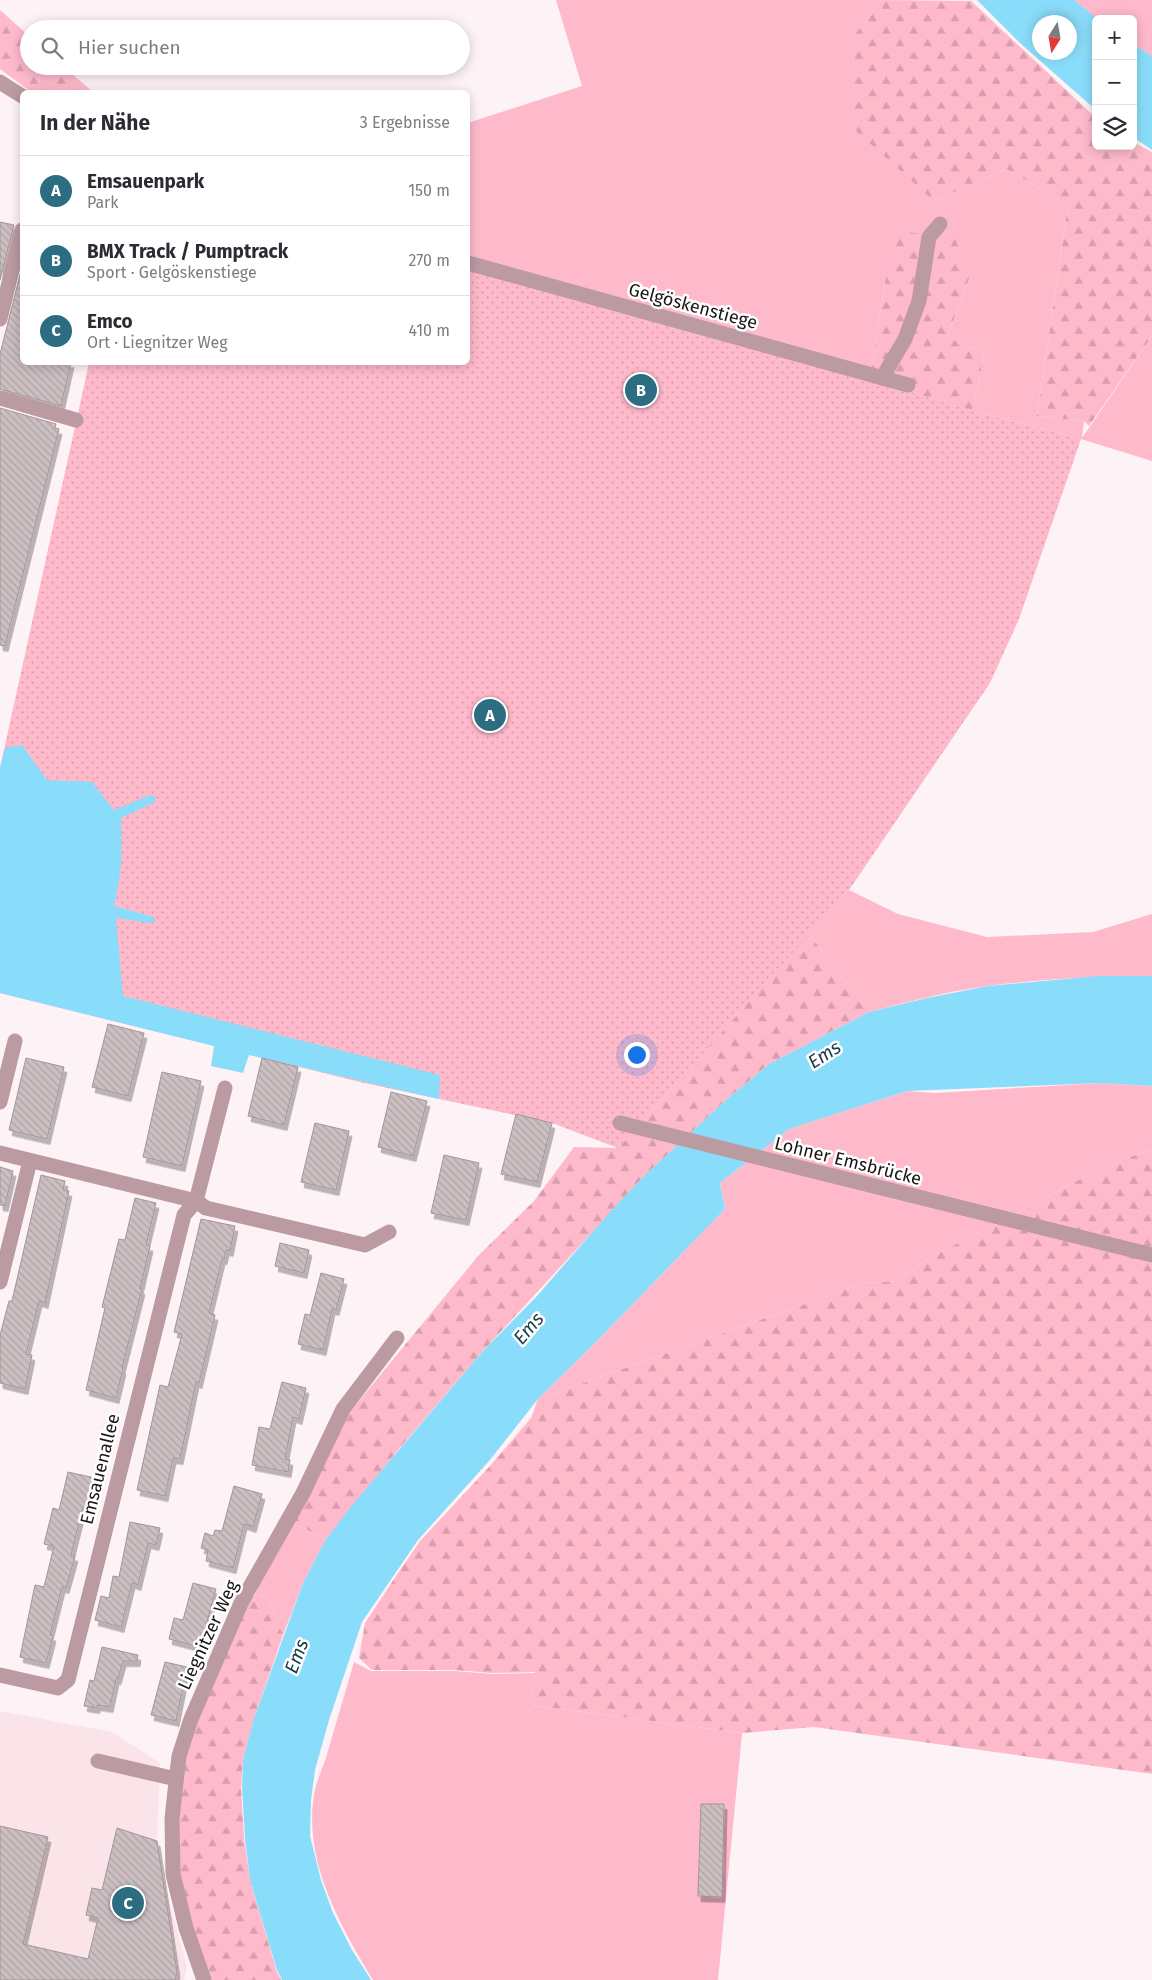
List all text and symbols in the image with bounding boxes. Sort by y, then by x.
north arrow [1032,15,1077,60]
map controls [1092,15,1137,150]
button: + [1092,15,1137,60]
search box [20,20,470,75]
icon: search [38,34,66,62]
text: Hier suchen [78,36,181,59]
button: − [1092,60,1137,105]
button: layers [1092,105,1137,150]
text: In der Nähe [40,110,150,136]
text: 3 Ergebnisse [360,113,450,132]
text: Emsauenpark [87,170,204,193]
text: A [51,181,61,200]
text: 150 m [408,181,450,200]
text: Park [87,193,119,212]
text: BMX Track / Pumptrack [87,240,288,263]
text: B [51,251,61,270]
text: 270 m [408,251,450,270]
text: Sport · Gelgöskenstiege [87,263,257,282]
street label: Gelgöskenstiege [626,278,760,334]
text: Emco [87,310,133,333]
text: C [51,321,61,340]
text: 410 m [409,321,450,340]
text: Ort · Liegnitzer Weg [87,333,228,352]
pin: B [625,371,657,409]
pin: A [474,696,506,734]
water label: Ems [803,1035,845,1074]
your location [624,1042,650,1068]
street label: Lohner Emsbrücke [772,1132,924,1190]
water label: Ems [508,1307,549,1349]
street label: Emsauenallee [76,1411,124,1527]
street label: Liegnitzer Weg [173,1576,243,1693]
water label: Ems [280,1636,314,1677]
pin: C [112,1884,144,1922]

